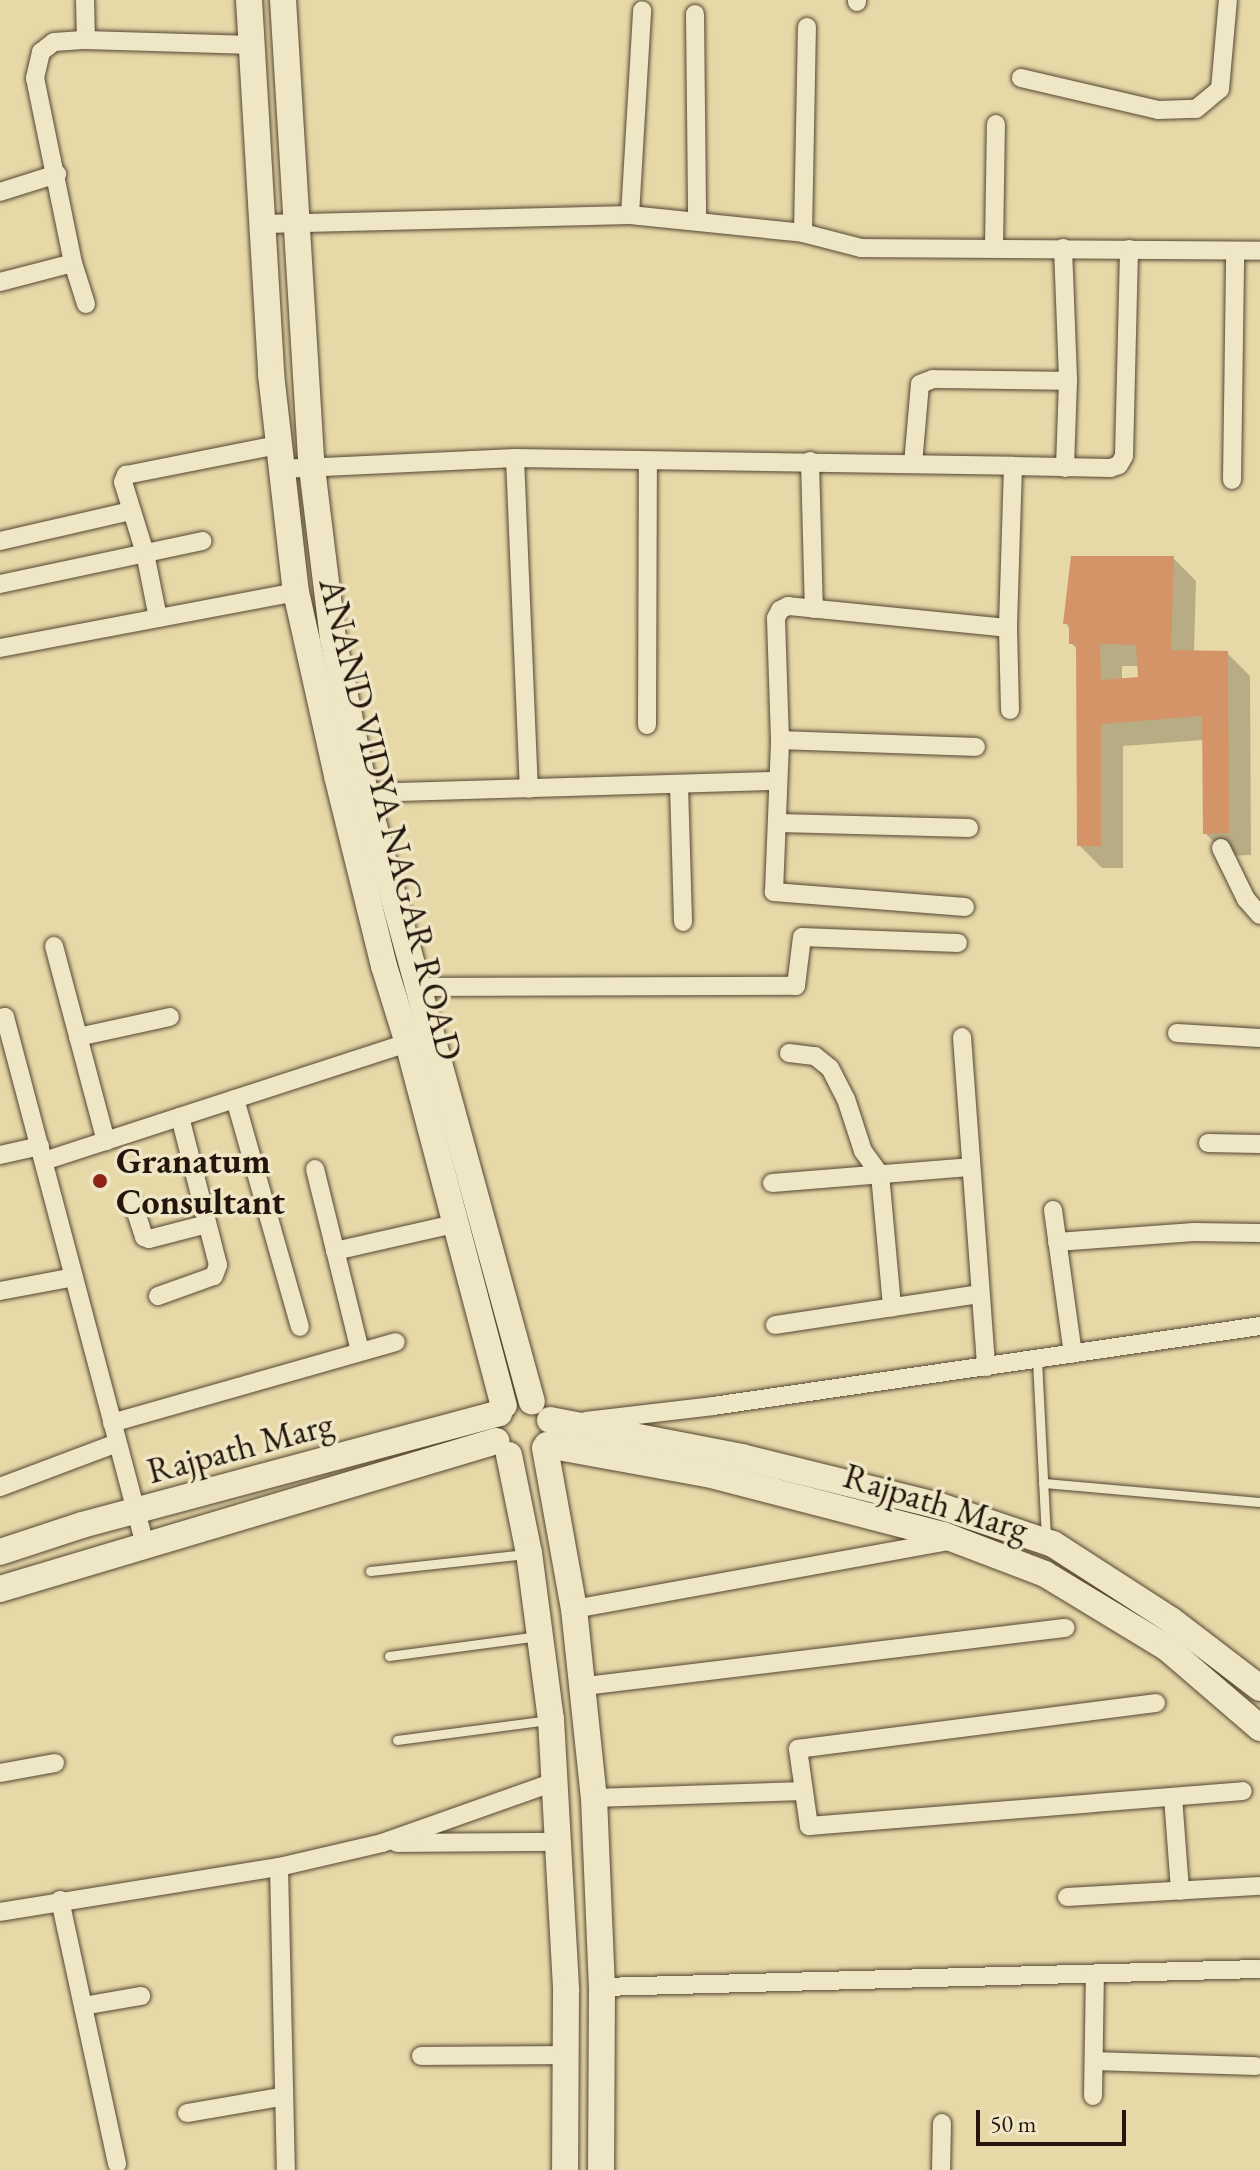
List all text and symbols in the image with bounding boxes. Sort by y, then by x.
street label: ANAND VIDYA NAGAR ROAD [310,573,472,1065]
place label: Granatum Consultant [116,1138,285,1223]
marker: Granatum Consultant [91,1172,109,1190]
street label: Rajpath Marg [142,1401,338,1493]
street label: Rajpath Marg [838,1453,1034,1551]
scale bar [980,2094,1130,2144]
text: 50 m [990,2108,1037,2139]

